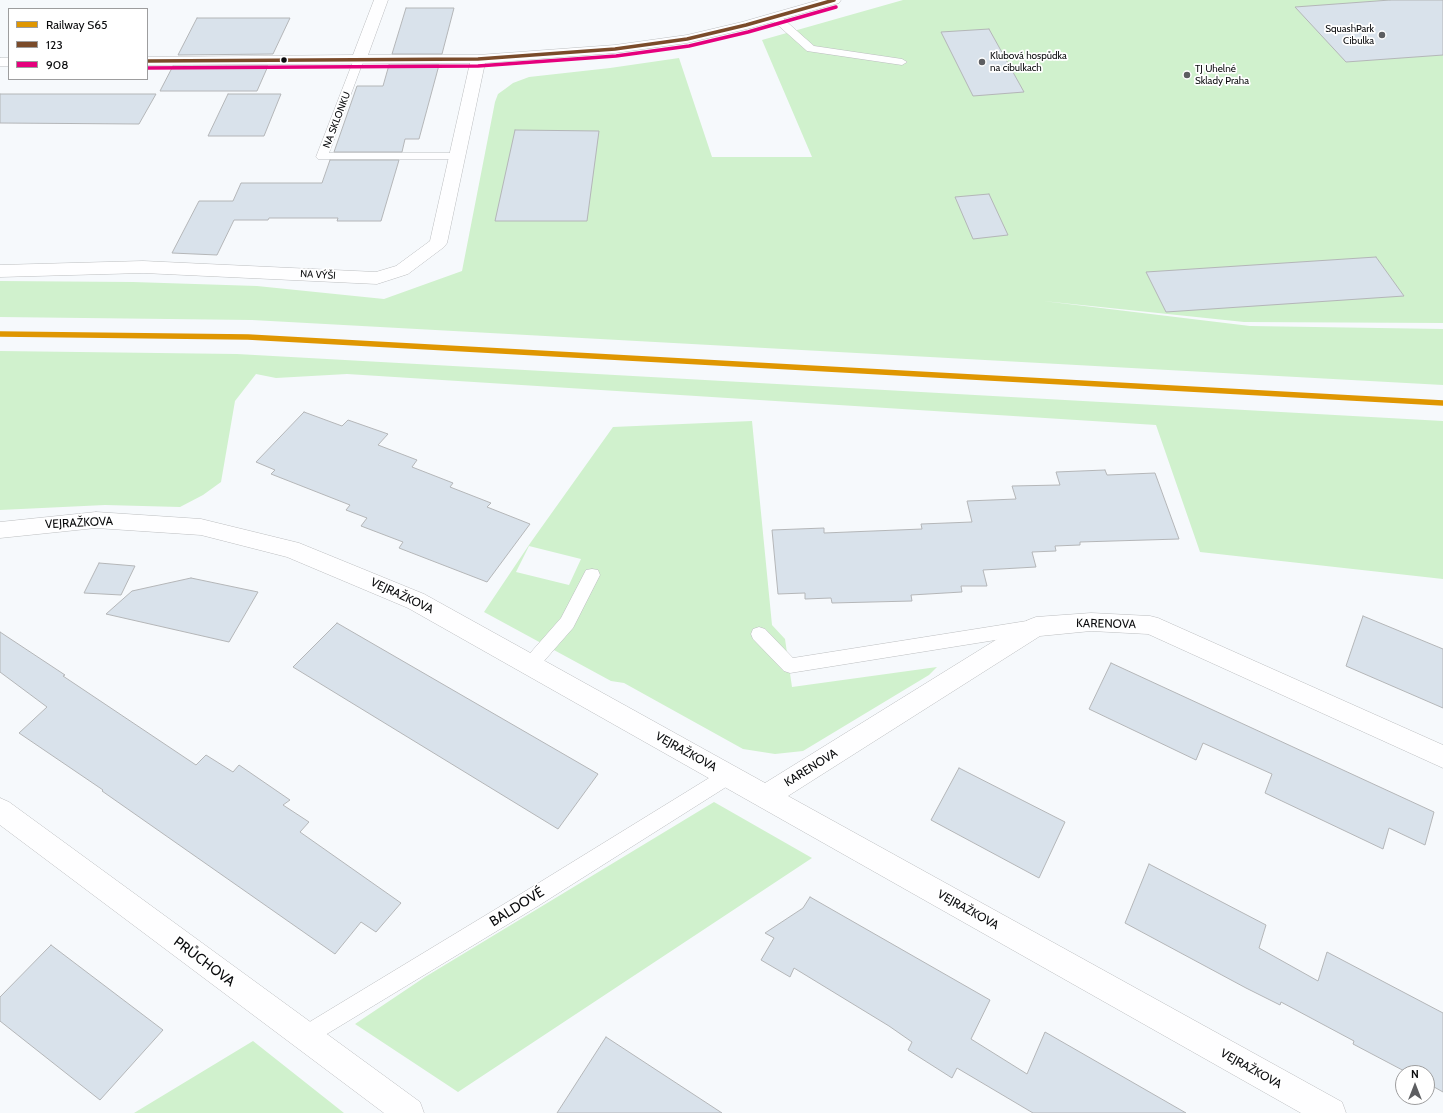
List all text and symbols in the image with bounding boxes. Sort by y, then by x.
legend [8,8,148,80]
text: Railway S65 [46,17,108,32]
place label: SquashPark Cibulka [1325,23,1374,46]
marker: SquashPark Cibulka [1377,30,1387,40]
text: 123 [46,37,63,52]
place label: Klubová hospůdka na cibulkach [990,50,1067,74]
unlabelled marker [279,55,289,65]
text: 908 [46,57,68,72]
marker: Klubová hospůdka na cibulkach [977,57,987,67]
place label: TJ Uhelné Sklady Praha [1195,63,1249,86]
marker: TJ Uhelné Sklady Praha [1182,70,1192,80]
street label: NA SKLONKU [321,90,353,150]
street label: NA VÝŠI [300,268,336,282]
street label: VEJRAŽKOVA [45,514,113,532]
street label: VEJRAŽKOVA [368,575,436,617]
street label: KARENOVA [1076,616,1136,632]
street label: VEJRAŽKOVA [653,729,719,775]
street label: KARENOVA [782,746,840,790]
street label: BALDOVÉ [487,884,547,930]
street label: VEJRAŽKOVA [935,887,1001,933]
street label: PRŮCHOVA [170,934,238,990]
street label: VEJRAŽKOVA [1218,1046,1284,1092]
north arrow [1395,1065,1435,1105]
text: N [1411,1067,1419,1081]

